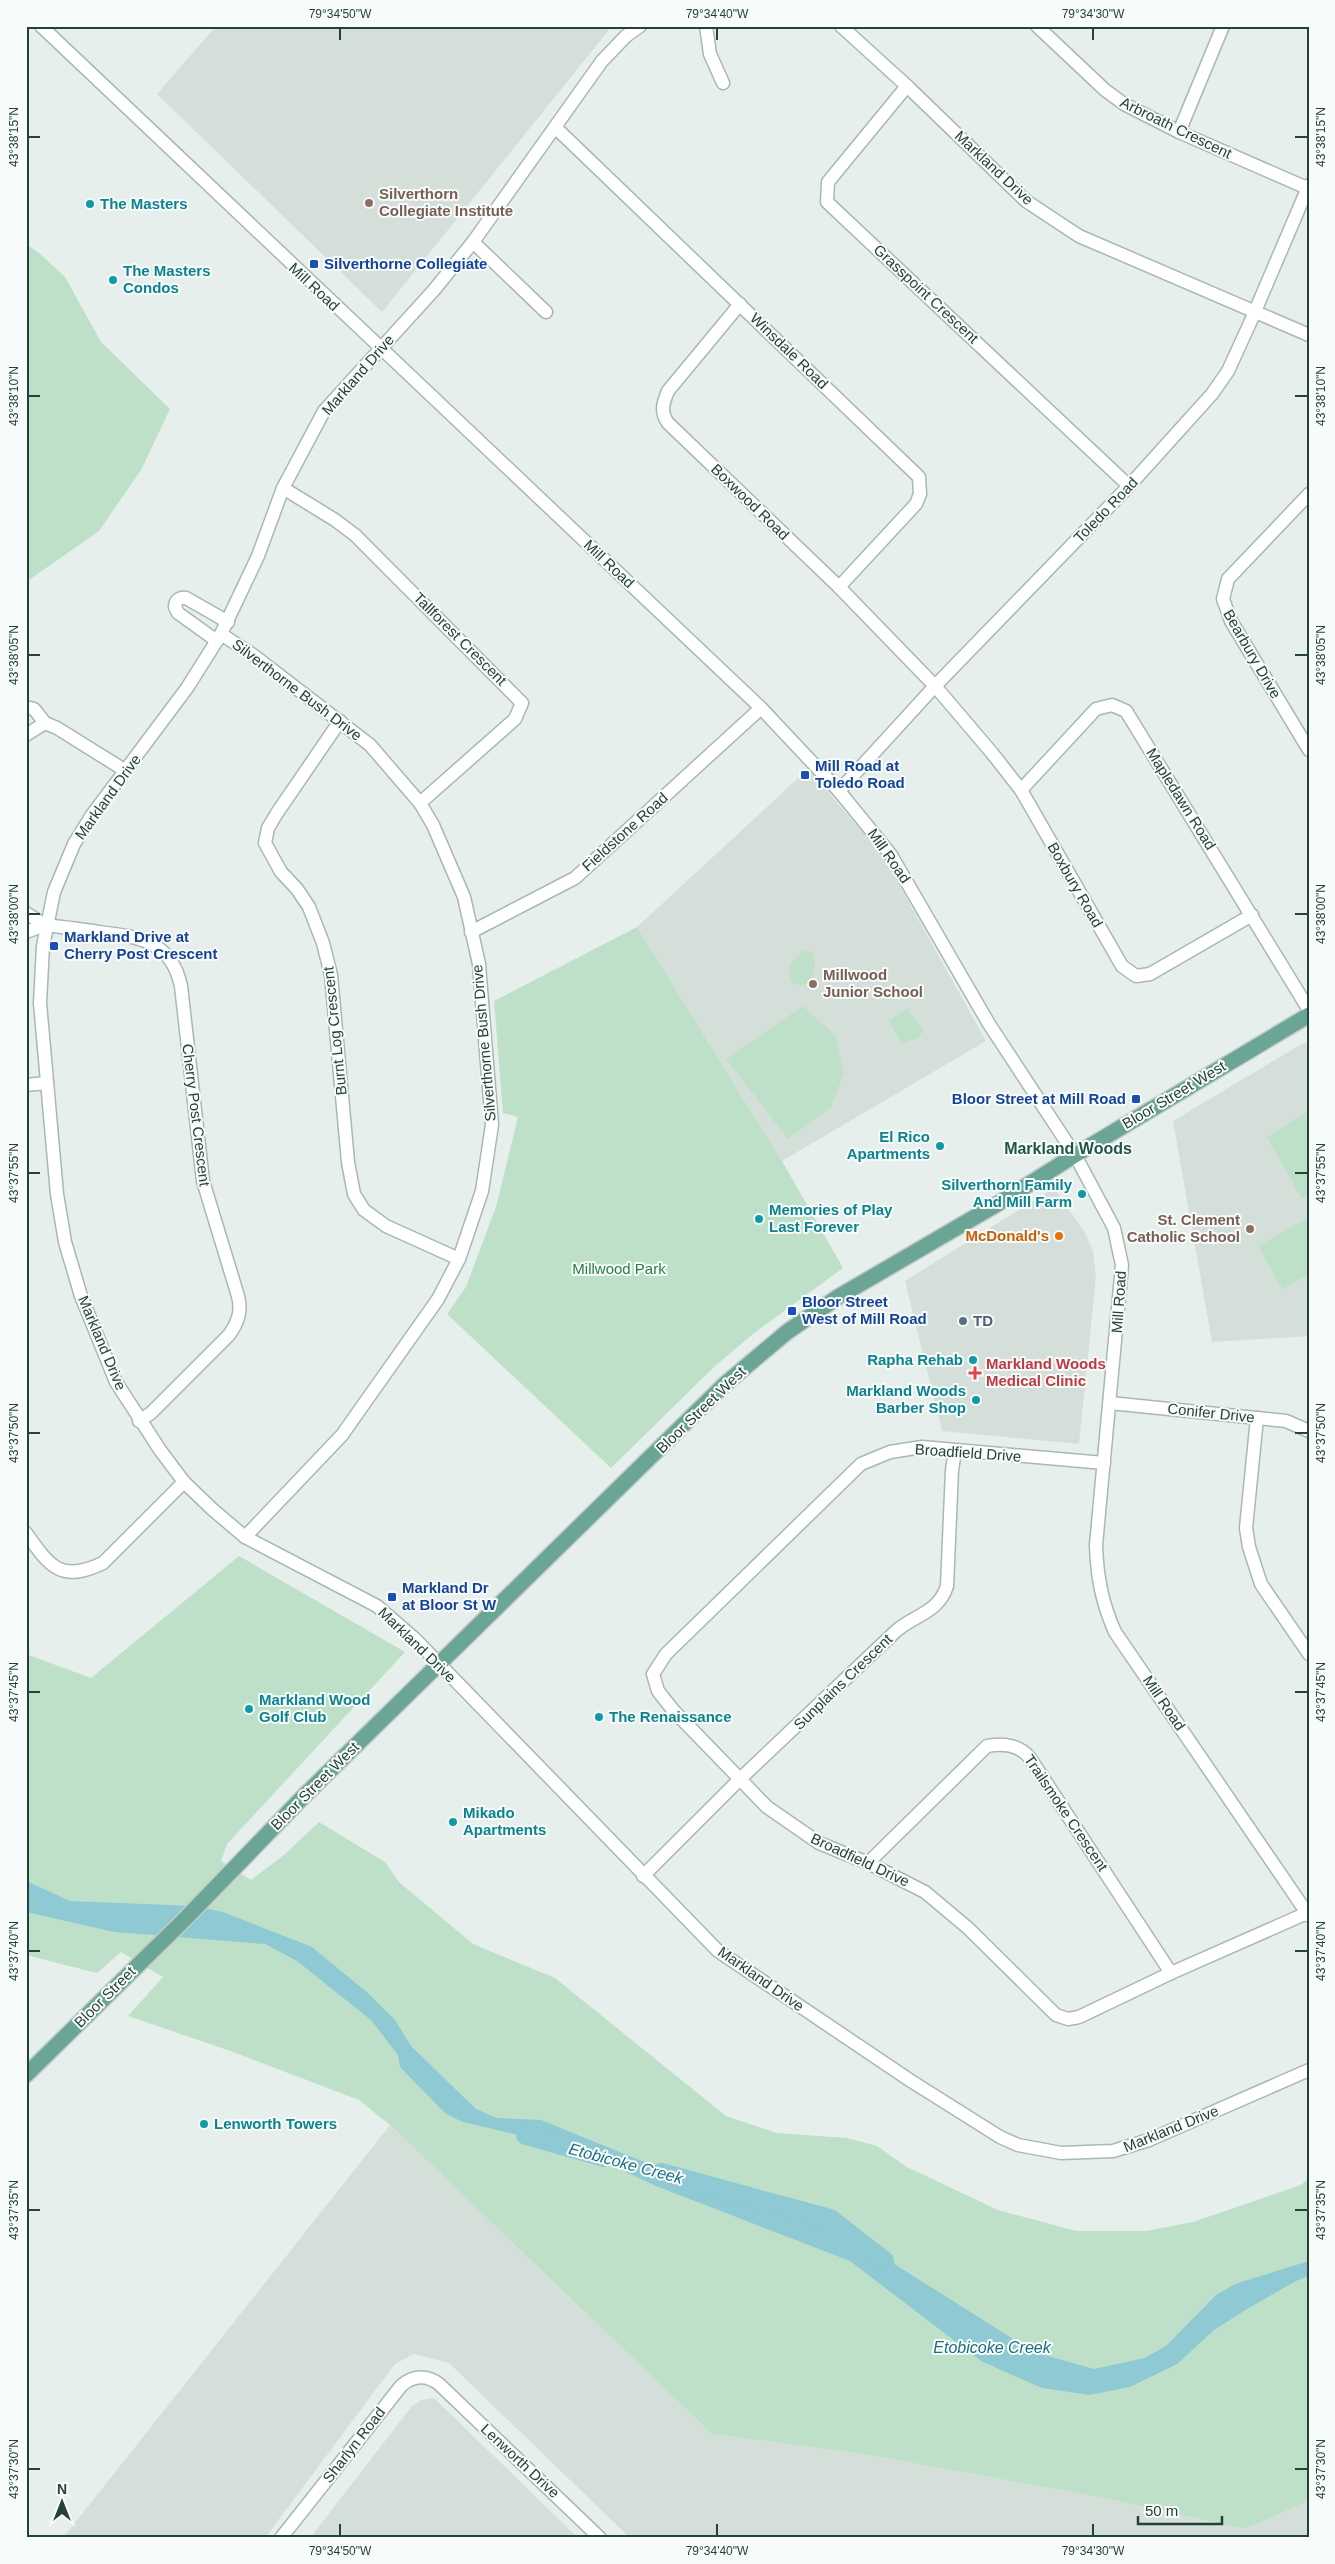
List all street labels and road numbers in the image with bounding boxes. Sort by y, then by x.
street label: Arbroath Crescent [1118,93,1235,162]
street label: Markland Drive [952,127,1037,208]
street label: Grasspoint Crescent [871,241,983,347]
street label: Mill Road [286,259,343,314]
street label: Winsdale Road [747,309,832,392]
street label: Markland Drive [318,331,397,418]
street label: Boxwood Road [708,460,793,543]
street label: Toledo Road [1070,473,1141,546]
street label: Mill Road [581,536,638,591]
street label: Tallforest Crescent [410,589,511,689]
street label: Bearbury Drive [1220,606,1285,701]
street label: Silverthorne Bush Drive [229,635,365,744]
street label: Mapledawn Road [1143,745,1220,853]
street label: Markland Drive [71,751,144,843]
street label: Fieldstone Road [578,789,671,874]
street label: Mill Road [865,825,914,886]
street label: Boxbury Road [1044,839,1107,930]
street label: Silverthorne Bush Drive [468,964,499,1122]
street label: Burnt Log Crescent [319,965,350,1096]
street label: Cherry Post Crescent [179,1043,214,1188]
street label: Bloor Street West [1119,1057,1229,1132]
street label: Mill Road [1108,1270,1129,1334]
street label: Markland Drive [75,1293,130,1393]
street label: Bloor Street West [653,1362,749,1456]
street label: Conifer Drive [1167,1399,1255,1426]
street label: Broadfield Drive [914,1440,1022,1465]
street label: Markland Drive [375,1603,460,1686]
street label: Sunplains Crescent [790,1630,896,1733]
street label: Mill Road [1140,1672,1189,1733]
street label: Bloor Street West [267,1738,363,1833]
street label: Trailsmoke Crescent [1021,1751,1112,1875]
street label: Broadfield Drive [808,1829,912,1890]
street label: Markland Drive [715,1943,807,2014]
street label: Bloor Street [71,1962,139,2031]
street label: Markland Drive [1121,2102,1221,2155]
street label: Sharlyn Road [319,2404,388,2486]
street label: Lenworth Drive [478,2420,563,2501]

